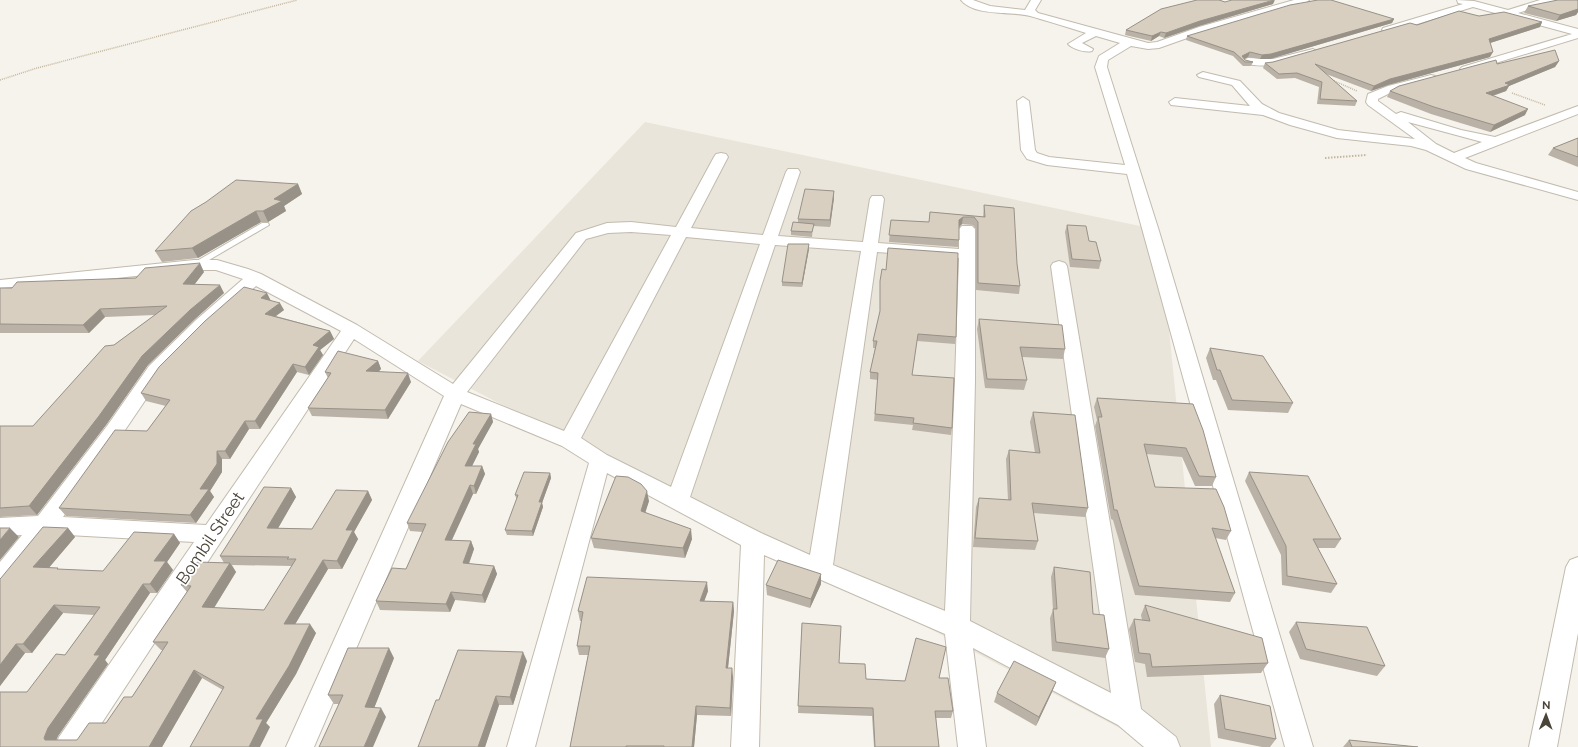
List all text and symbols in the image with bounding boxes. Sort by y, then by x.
street label: Bombil Street [172,488,248,588]
north arrow [1526,695,1566,735]
text: N [1542,699,1550,712]

